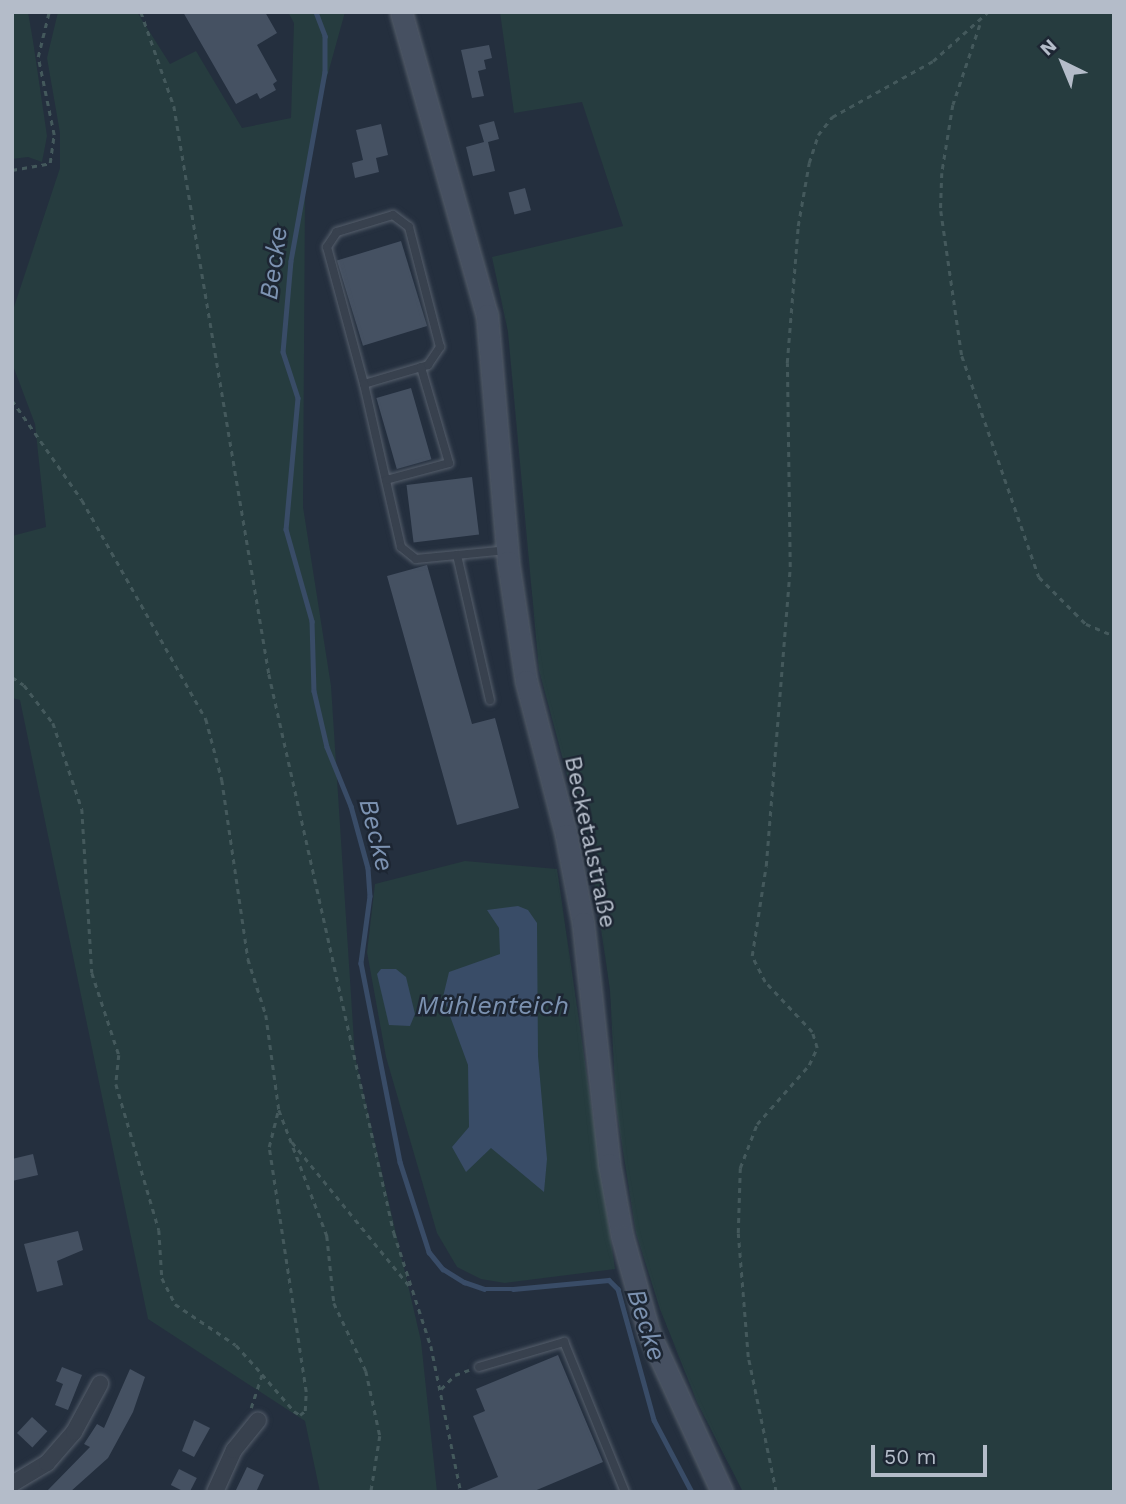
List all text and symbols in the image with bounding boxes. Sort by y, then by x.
north arrow [1028,28,1098,98]
text: N [1035,34,1061,60]
water label: Becke [253,224,295,302]
street label: Becketalstraße [558,753,622,931]
water label: Becke [352,795,400,875]
water label: Mühlenteich [417,990,569,1022]
water label: Becke [620,1285,672,1365]
scale bar [874,1430,990,1474]
text: 50 m [884,1444,936,1469]

